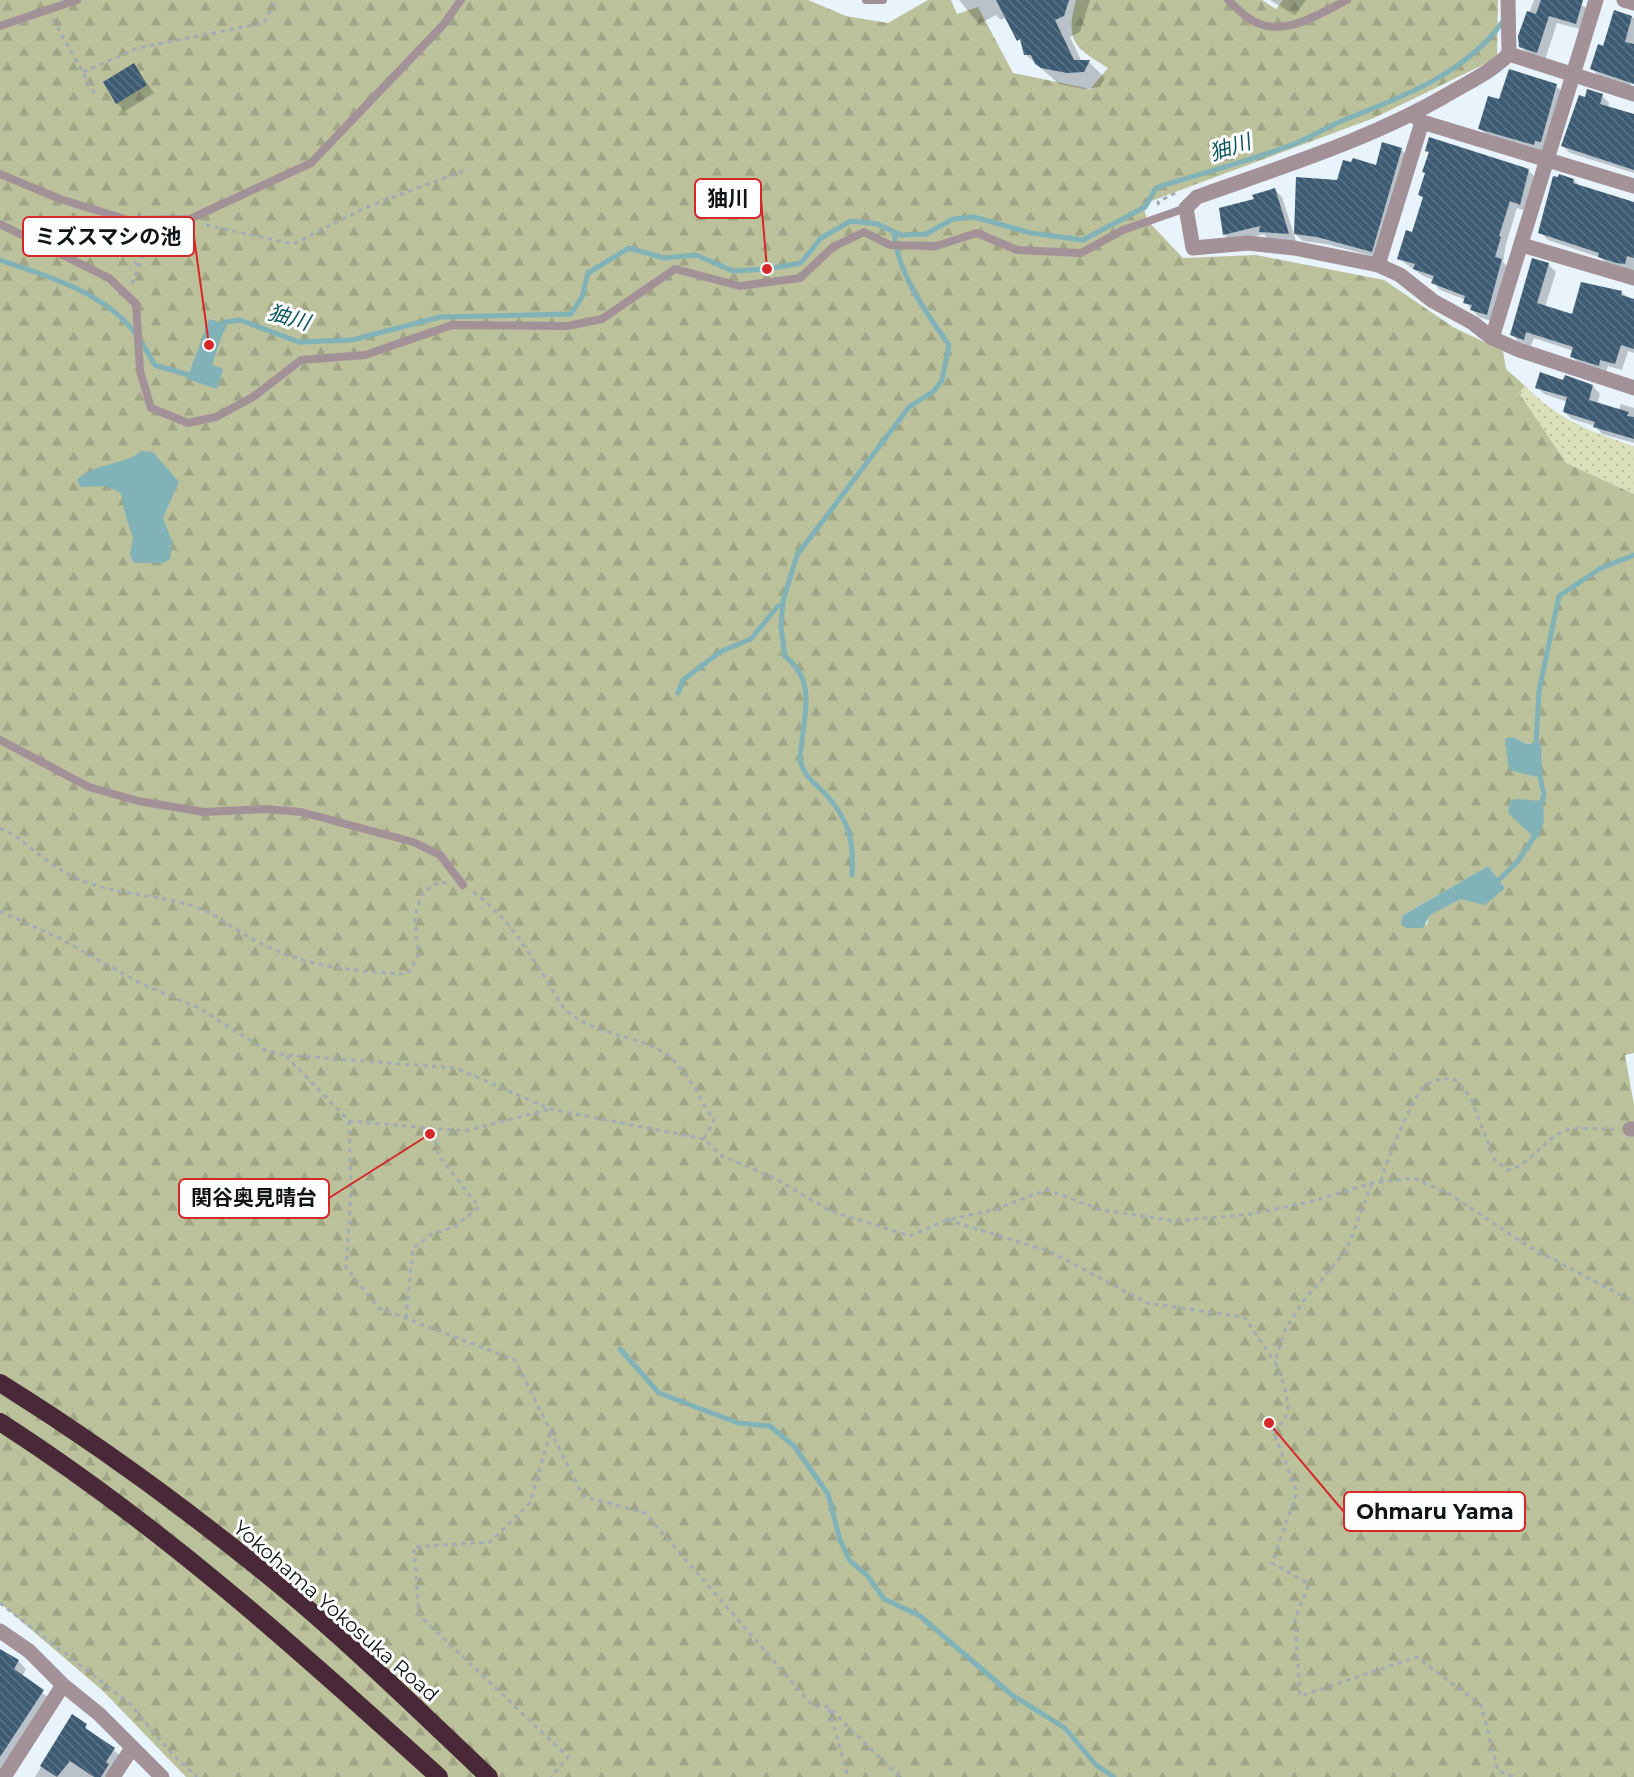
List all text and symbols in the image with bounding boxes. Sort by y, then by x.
water label: 㹨川 [1206,128,1256,165]
callout: 㹨川 [695,179,761,218]
text: 㹨川 [707,186,749,211]
callout: ミズスマシの池 [23,217,194,256]
text: ミズスマシの池 [35,224,181,249]
water label: 㹨川 [265,299,315,335]
callout: 関谷奥見晴台 [179,1179,329,1218]
text: 関谷奥見晴台 [191,1185,317,1210]
callout: Ohmaru Yama [1344,1492,1525,1531]
text: Ohmaru Yama [1356,1499,1514,1524]
street label: Yokohama Yokosuka Road [228,1515,444,1707]

